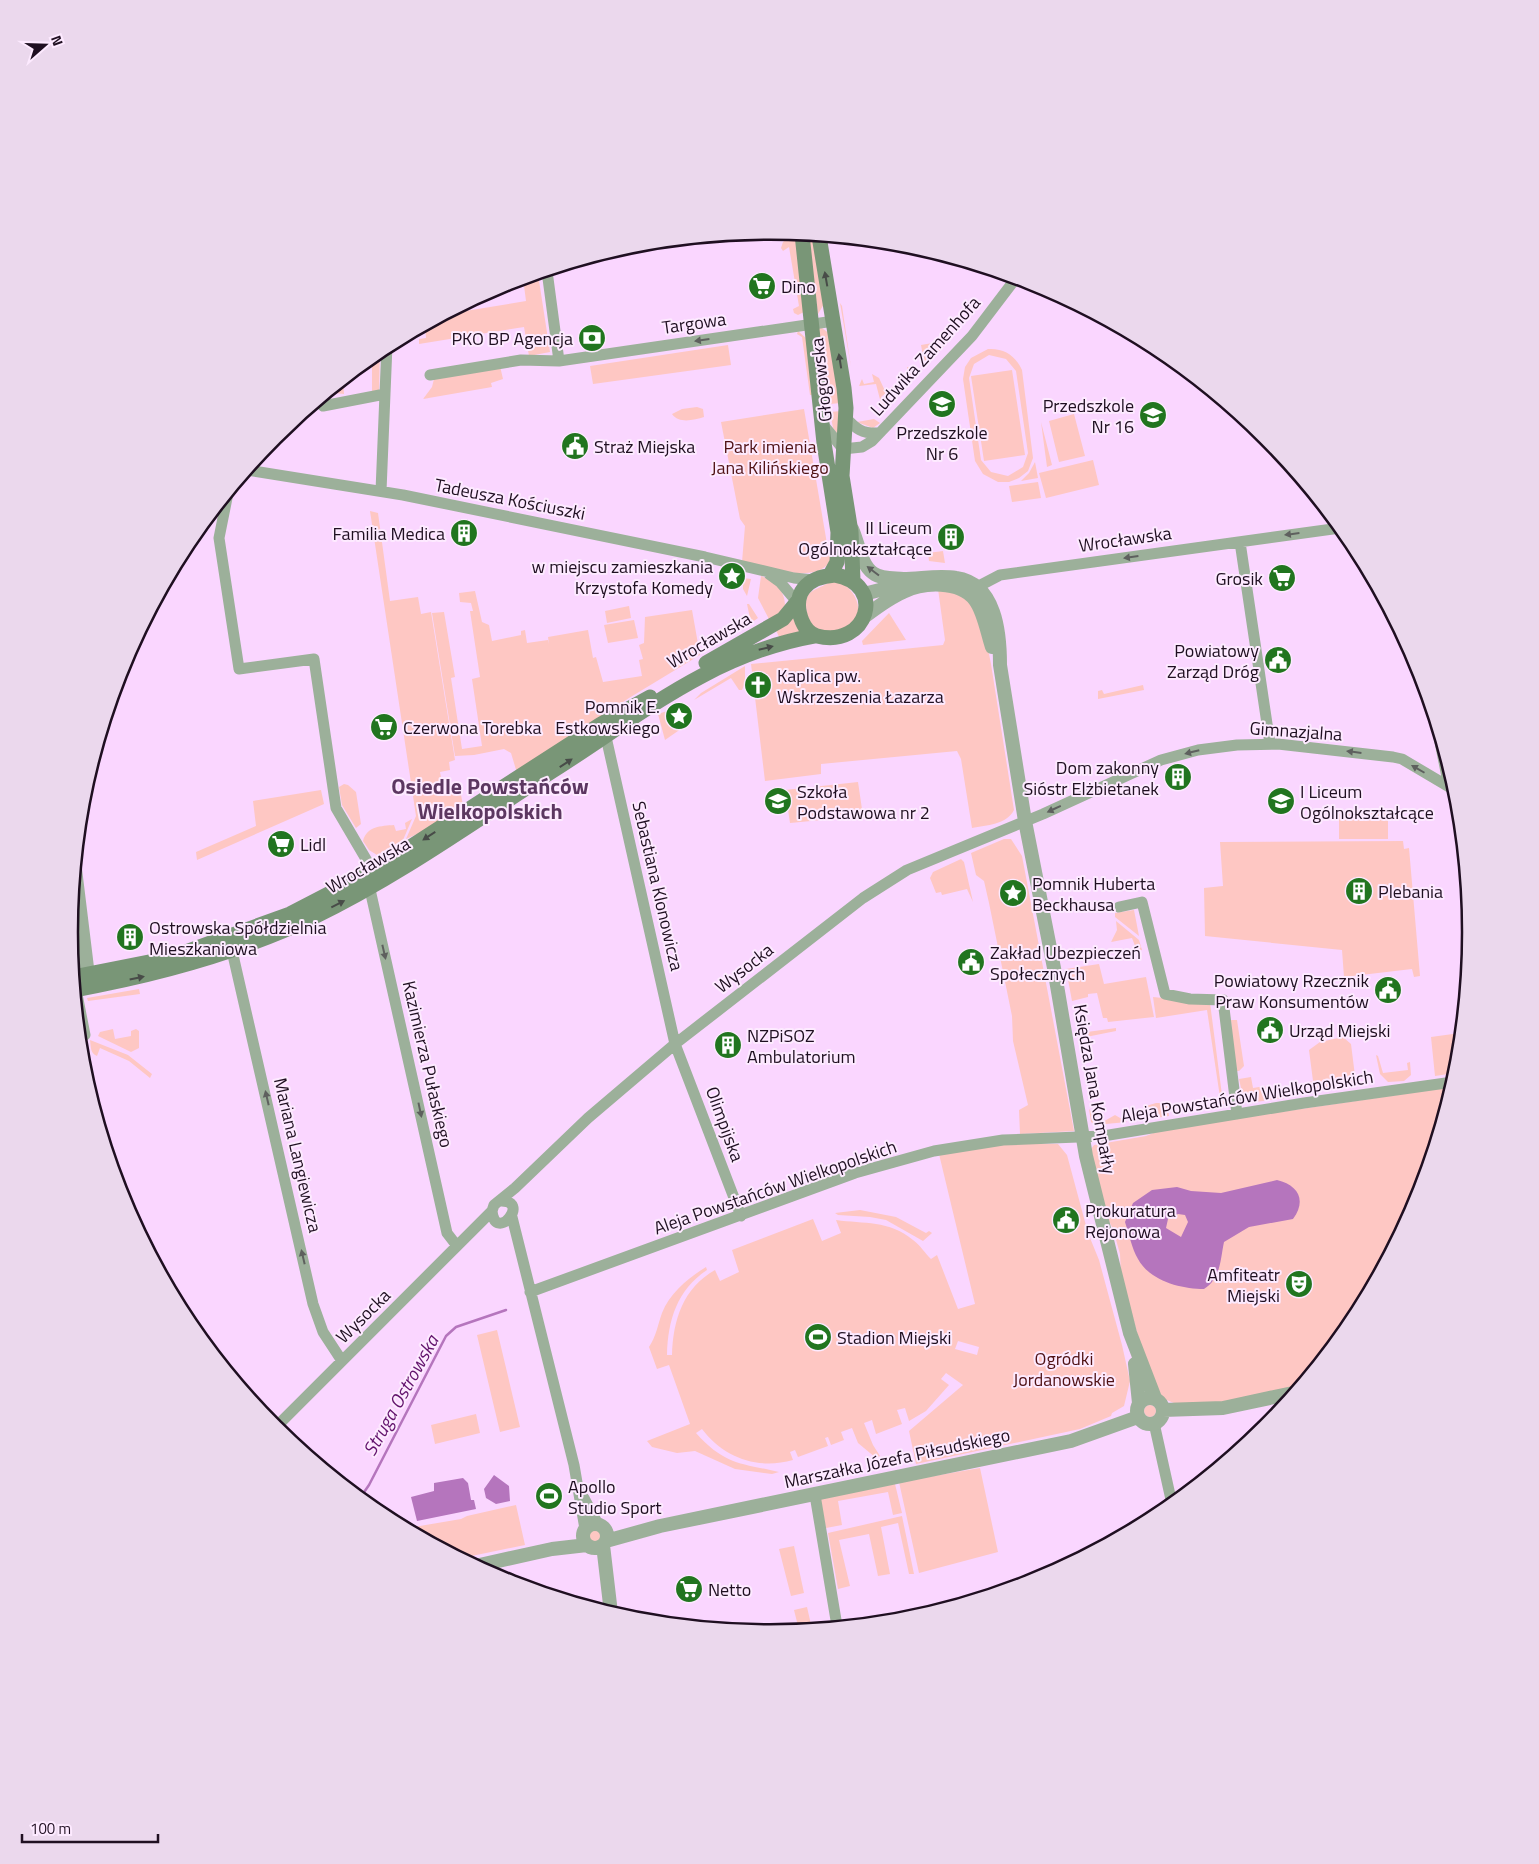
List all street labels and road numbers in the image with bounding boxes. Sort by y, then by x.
street label: Ludwika Zamenhofa [864,290,986,422]
street label: Targowa [660,305,728,341]
street label: Głogowska [803,337,839,423]
street label: Tadeusza Kościuszki [432,471,588,527]
street label: Wrocławska [1077,519,1173,559]
street label: Wrocławska [662,605,756,675]
street label: Gimnazjalna [1249,714,1343,748]
street label: Sebastiana Klonowicza [625,799,691,973]
street label: Wrocławska [321,830,415,900]
street label: Wysocka [709,936,779,1000]
street label: Kazimierza Pułaskiego [396,978,460,1150]
street label: Księdza Jana Kompałły [1067,1002,1123,1176]
street label: Aleja Powstańców Wielkopolskich [1119,1063,1375,1129]
street label: Mariana Langiewicza [267,1075,329,1235]
street label: Olimpijska [699,1083,751,1165]
street label: Aleja Powstańców Wielkopolskich [650,1133,900,1241]
street label: Wysocka [329,1282,397,1350]
street label: Marszałka Józefa Piłsudskiego [782,1421,1012,1495]

